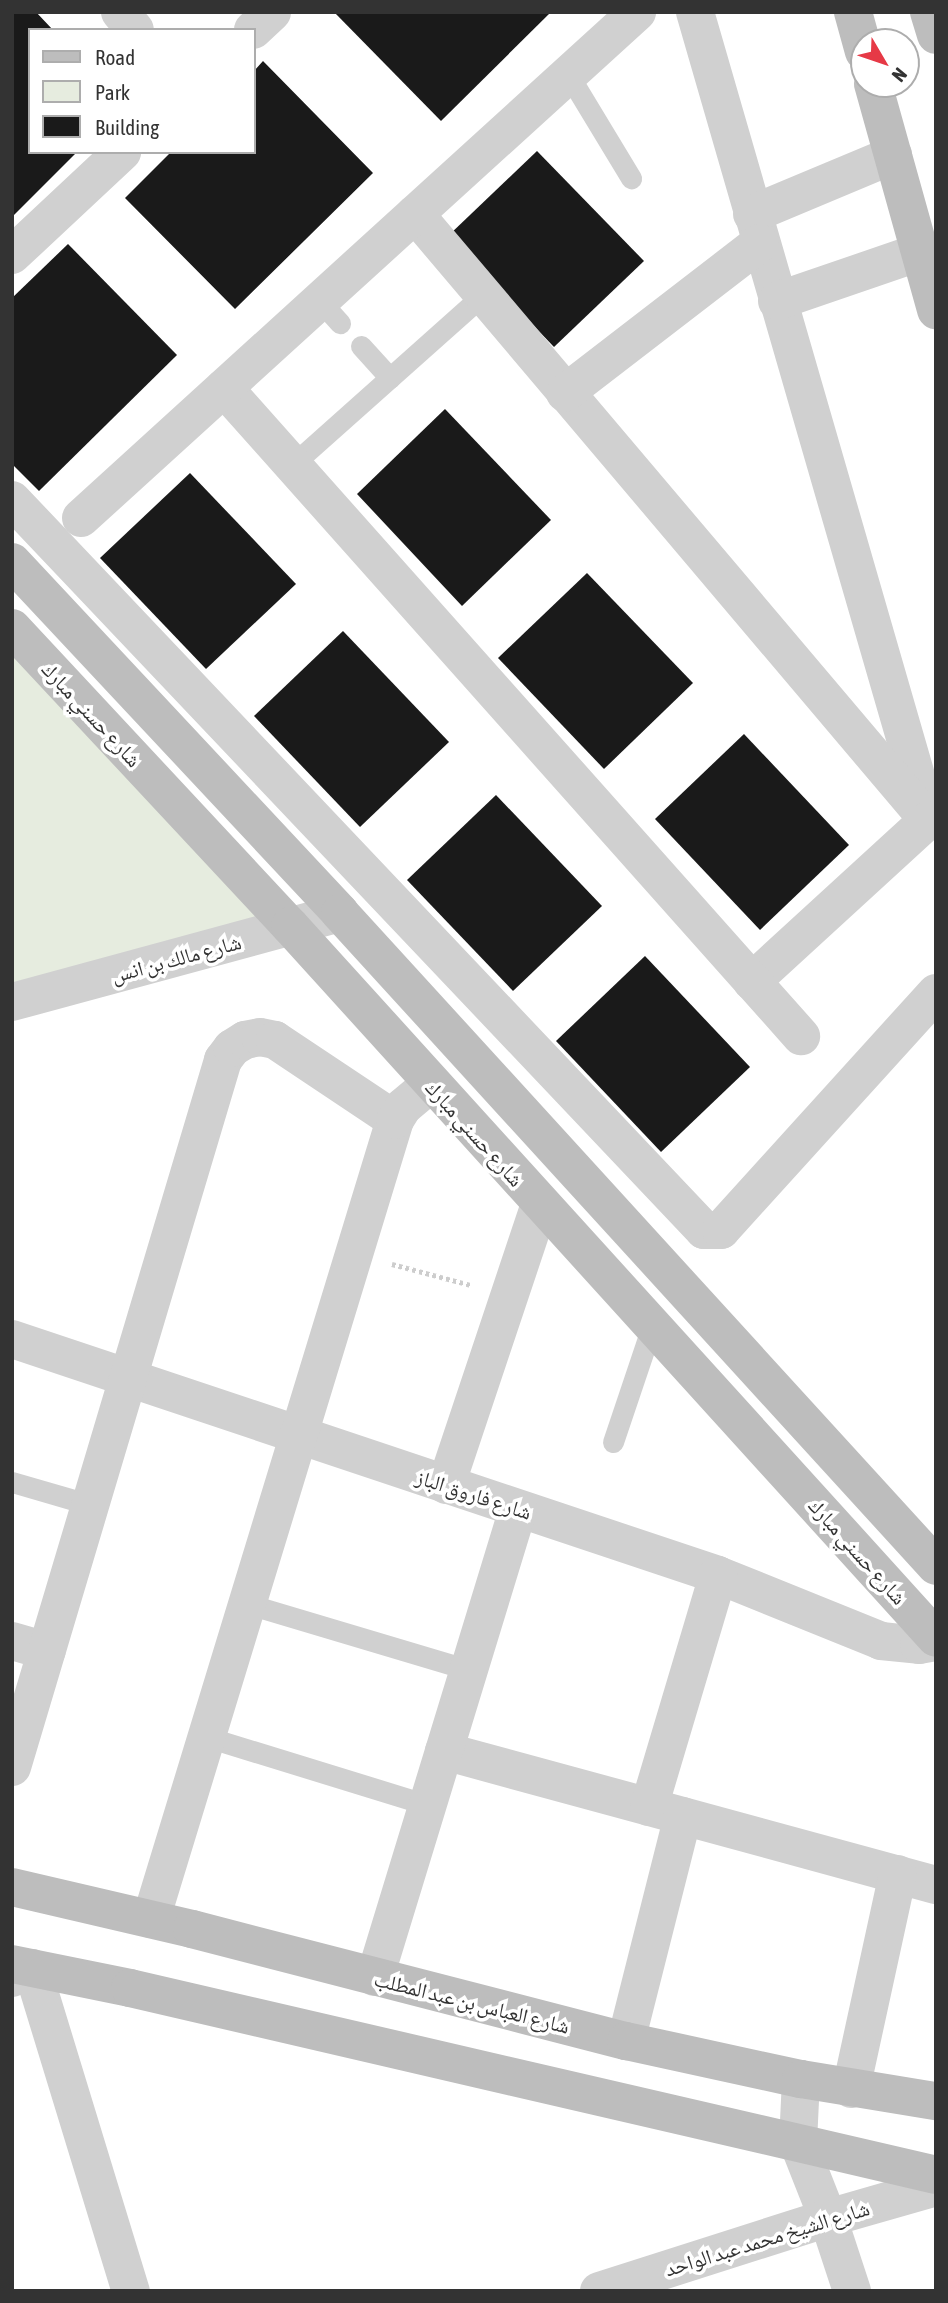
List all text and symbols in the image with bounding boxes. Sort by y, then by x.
legend [28,28,256,154]
north arrow [850,28,920,98]
text: Road [95,45,135,69]
text: N [888,64,912,86]
text: Park [95,80,130,104]
text: Building [95,115,159,139]
street label: شارع حسني مبارك [37,656,147,772]
street label: شارع مالك بن انس [108,929,244,987]
street label: شارع حسني مبارك [421,1075,529,1191]
street label: شارع فاروق الباز [413,1463,535,1525]
street label: شارع حسني مبارك [804,1493,912,1609]
street label: شارع العباس بن عبد المطلب [372,1966,572,2038]
street label: شارع الشيخ محمد عبد الواحد [662,2195,872,2281]

